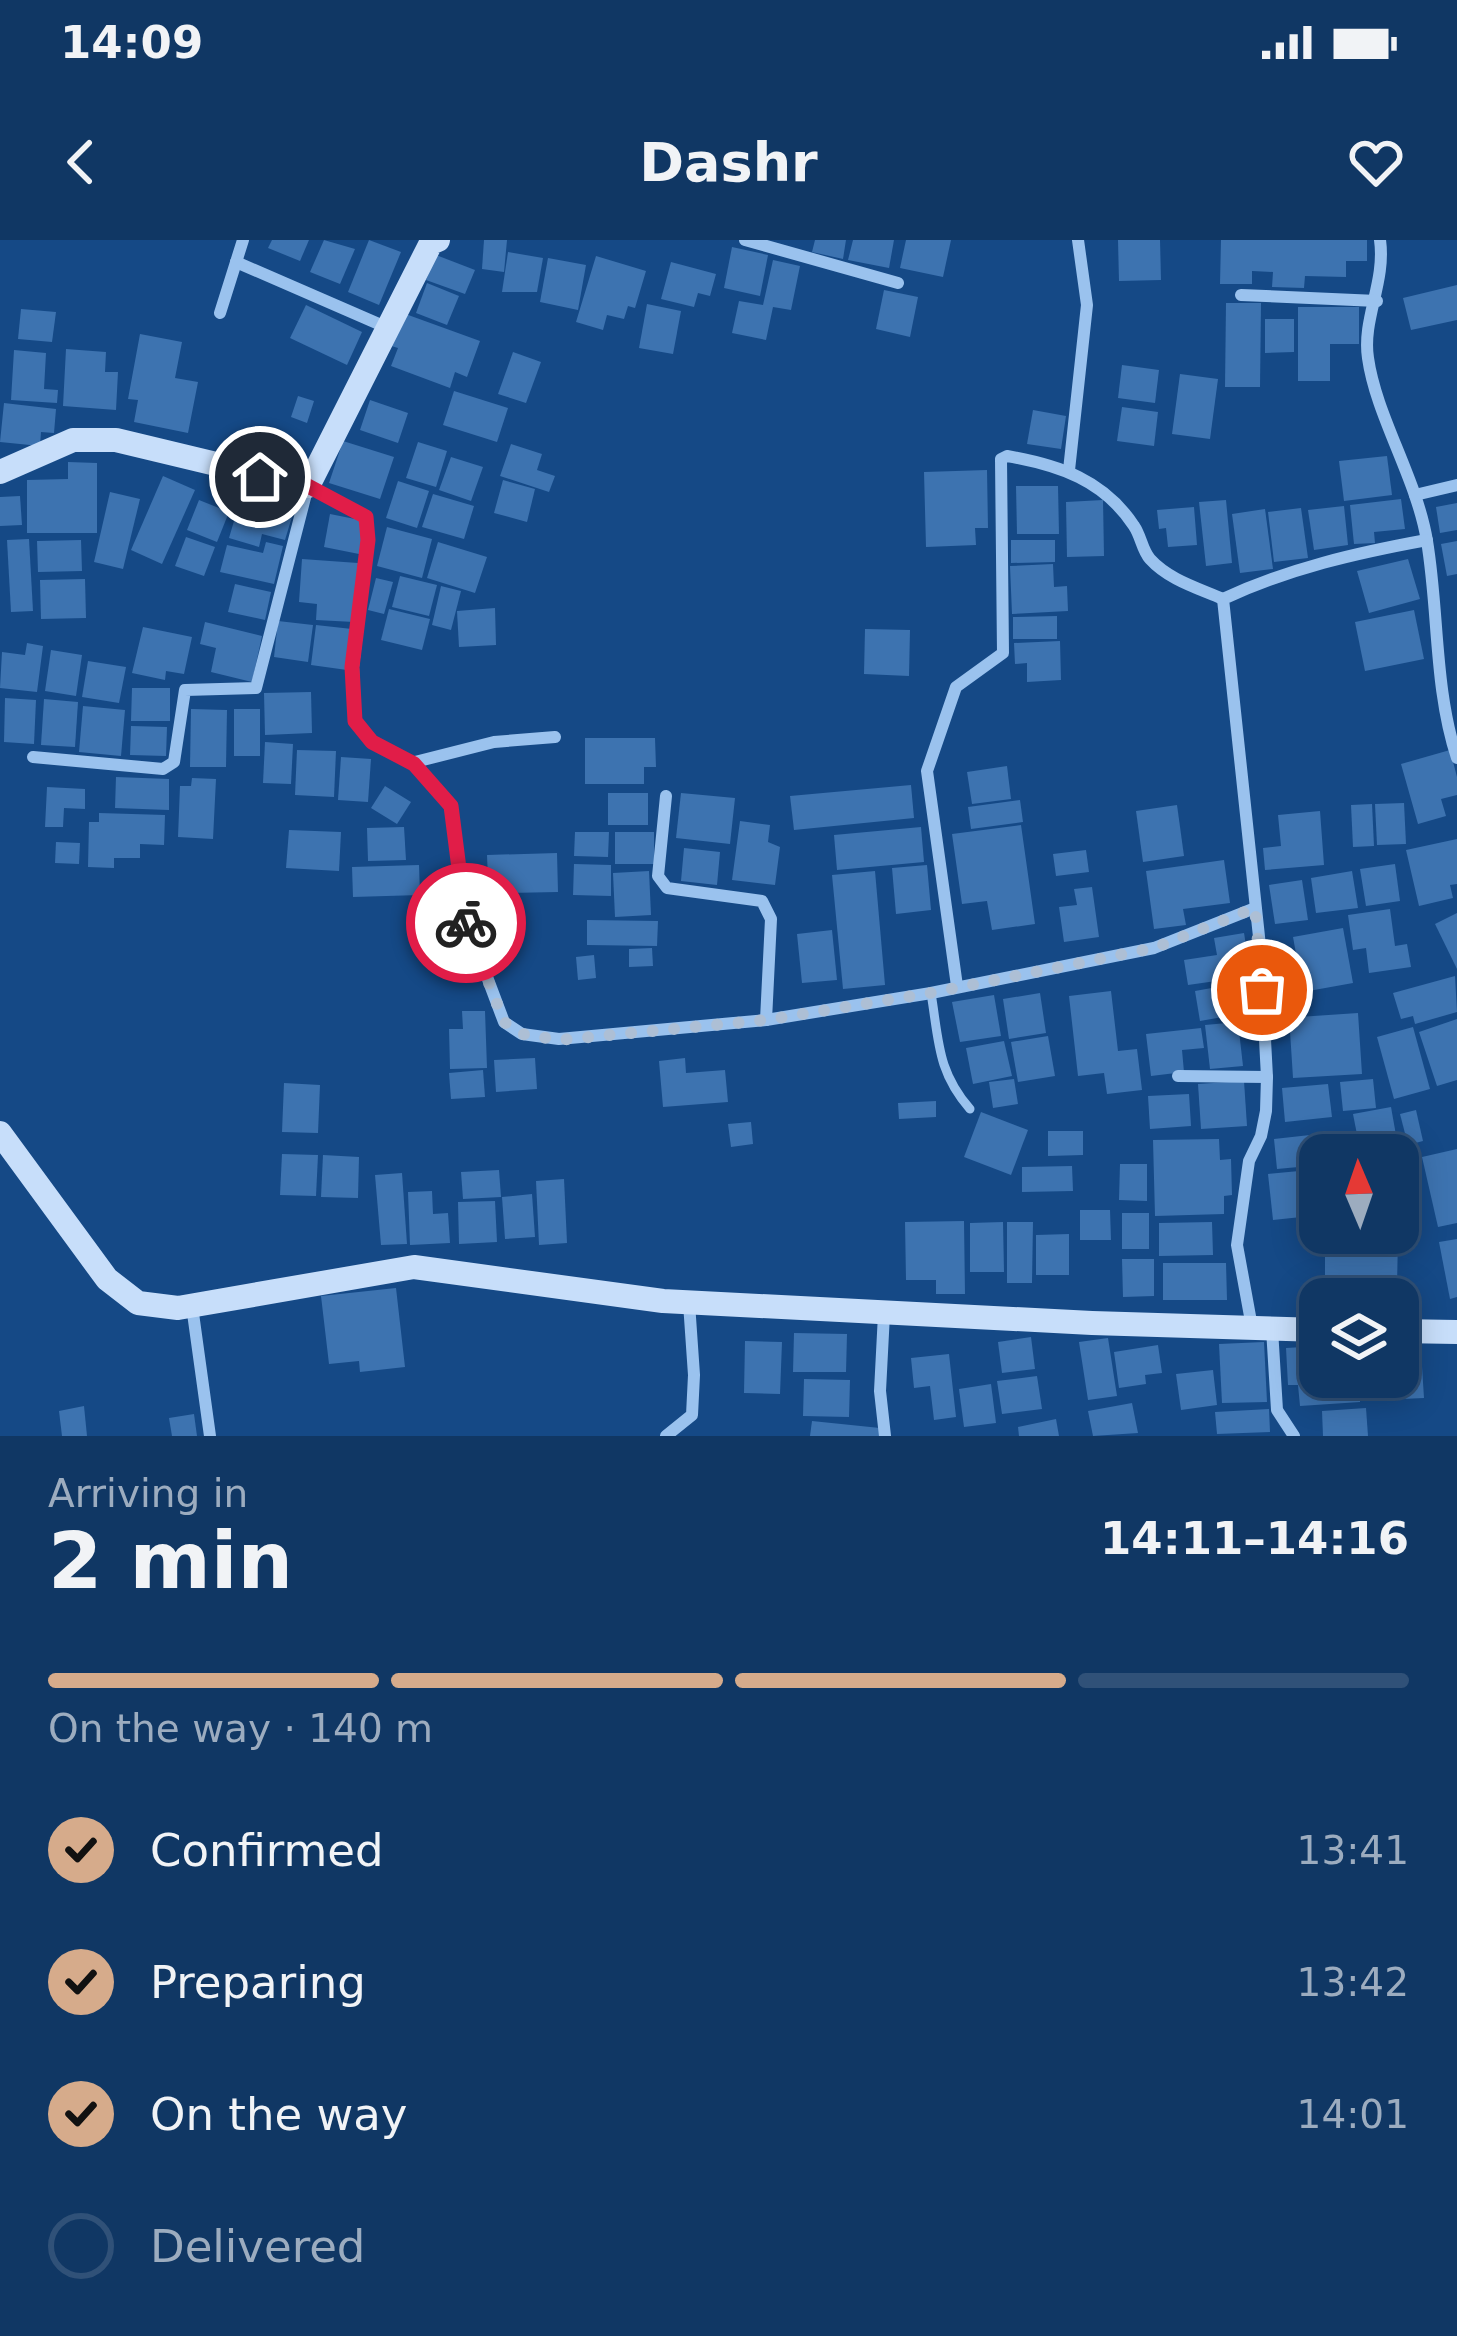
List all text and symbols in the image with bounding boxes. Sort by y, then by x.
text: 14:09 [60,16,203,69]
icon: back [48,129,114,195]
icon: heart [1343,129,1409,195]
text: Dashr [639,131,818,194]
pin [209,426,311,528]
icon: home [227,444,293,510]
courier [406,863,526,983]
icon: bike [433,890,499,956]
pin [1211,939,1313,1041]
icon: bag [1229,957,1295,1023]
north arrow [1299,1134,1419,1254]
map controls [1299,1134,1419,1398]
button: layers [1299,1278,1419,1398]
text: Arriving in [48,1471,248,1516]
text: 14:11–14:16 [1100,1512,1409,1565]
text: 2 min [48,1516,293,1606]
text: On the way · 140 m [48,1706,433,1751]
icon: check [48,1817,114,1883]
text: Confirmed [150,1824,384,1877]
text: 13:41 [1297,1828,1409,1873]
icon: check [48,1949,114,2015]
text: Preparing [150,1956,366,2009]
text: 13:42 [1297,1960,1409,2005]
icon: check [48,2081,114,2147]
text: On the way [150,2088,407,2141]
text: 14:01 [1297,2092,1409,2137]
text: Delivered [150,2220,365,2273]

